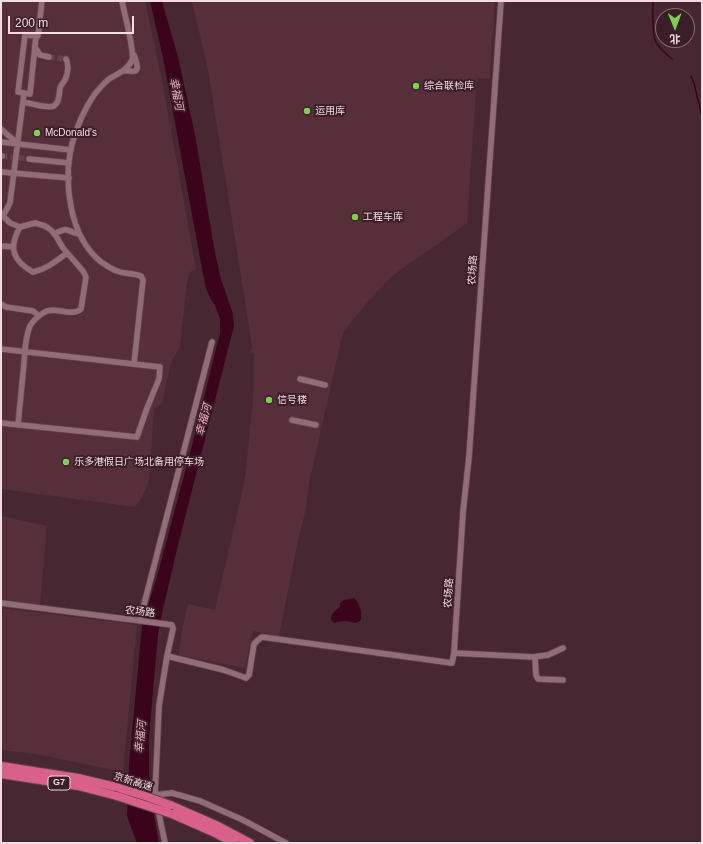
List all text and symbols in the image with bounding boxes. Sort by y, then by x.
scale bar [10,8,136,34]
north arrow [655,8,695,48]
text: 200 m [15,16,48,30]
text: 北 [670,33,681,45]
water label: 幸福河 [166,77,186,111]
place label: 综合联检库 [424,80,474,92]
marker: 综合联检库 [411,81,421,91]
place label: 运用库 [315,105,345,117]
marker: 运用库 [302,106,312,116]
place label: McDonald's [45,127,97,139]
marker: McDonald's [32,128,42,138]
place label: 工程车库 [363,211,403,223]
marker: 工程车库 [350,212,360,222]
street label: 农场路 [466,255,480,285]
place label: 信号楼 [277,394,307,406]
marker: 信号楼 [264,395,274,405]
water label: 幸福河 [193,402,215,438]
place label: 乐多港假日广场北备用停车场 [74,456,204,468]
marker: 乐多港假日广场北备用停车场 [61,457,71,467]
street label: 农场路 [442,578,456,608]
street label: 农场路 [124,604,156,620]
water label: 幸福河 [133,720,149,754]
street label: 京新高速 [112,770,154,794]
road number: G7 [48,776,70,790]

